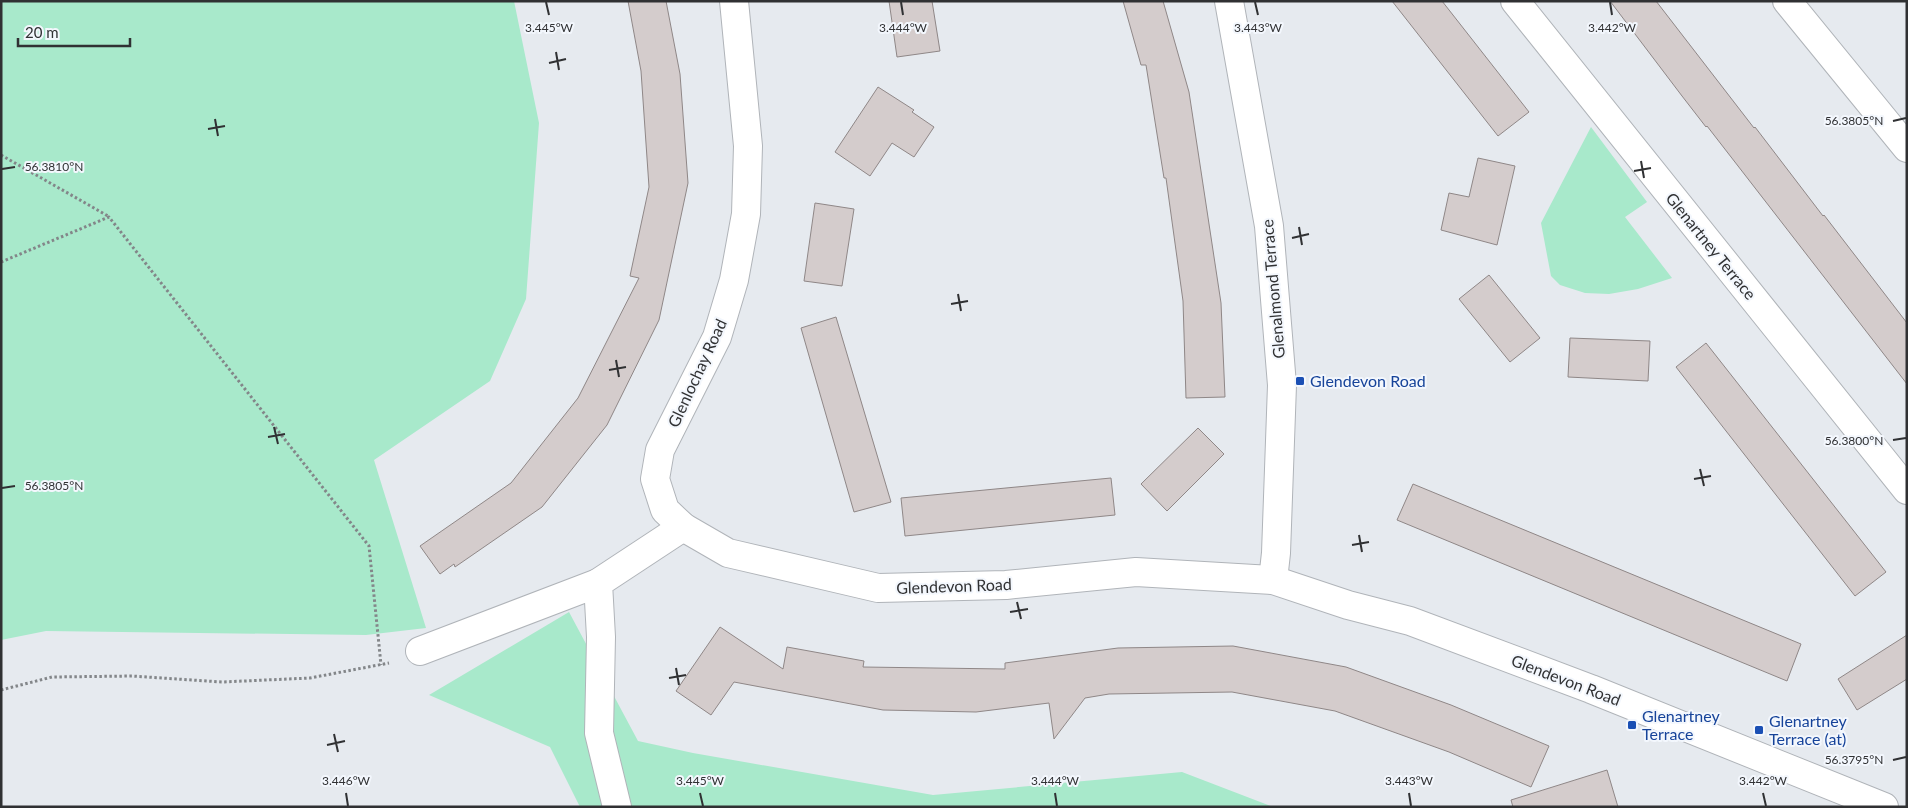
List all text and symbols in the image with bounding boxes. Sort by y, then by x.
scale bar [18,15,130,47]
text: 3.445°W [525,20,574,35]
text: 3.444°W [879,20,928,35]
text: 3.443°W [1234,20,1283,35]
text: 3.442°W [1588,20,1637,35]
text: 20 m [25,23,59,41]
text: 56.3805°N [1825,113,1883,128]
text: 56.3810°N [25,159,83,174]
street label: Glenartney Terrace [1662,188,1760,303]
street label: Glenalmond Terrace [1257,219,1288,359]
street label: Glenlochay Road [663,316,730,430]
place label: Glendevon Road [1310,371,1426,390]
marker: Glendevon Road [1294,375,1306,387]
text: 56.3800°N [1825,433,1883,448]
text: 56.3805°N [25,478,83,493]
street label: Glendevon Road [896,574,1012,597]
street label: Glendevon Road [1509,650,1624,709]
place label: Glenartney Terrace [1642,706,1720,743]
place label: Glenartney Terrace (at) [1769,711,1847,748]
marker: Glenartney Terrace [1626,719,1638,731]
marker: Glenartney Terrace (at) [1753,724,1765,736]
text: 56.3795°N [1825,752,1883,767]
text: 3.446°W [322,773,371,788]
text: 3.445°W [676,773,725,788]
text: 3.444°W [1031,773,1080,788]
text: 3.443°W [1385,773,1434,788]
text: 3.442°W [1739,773,1788,788]

